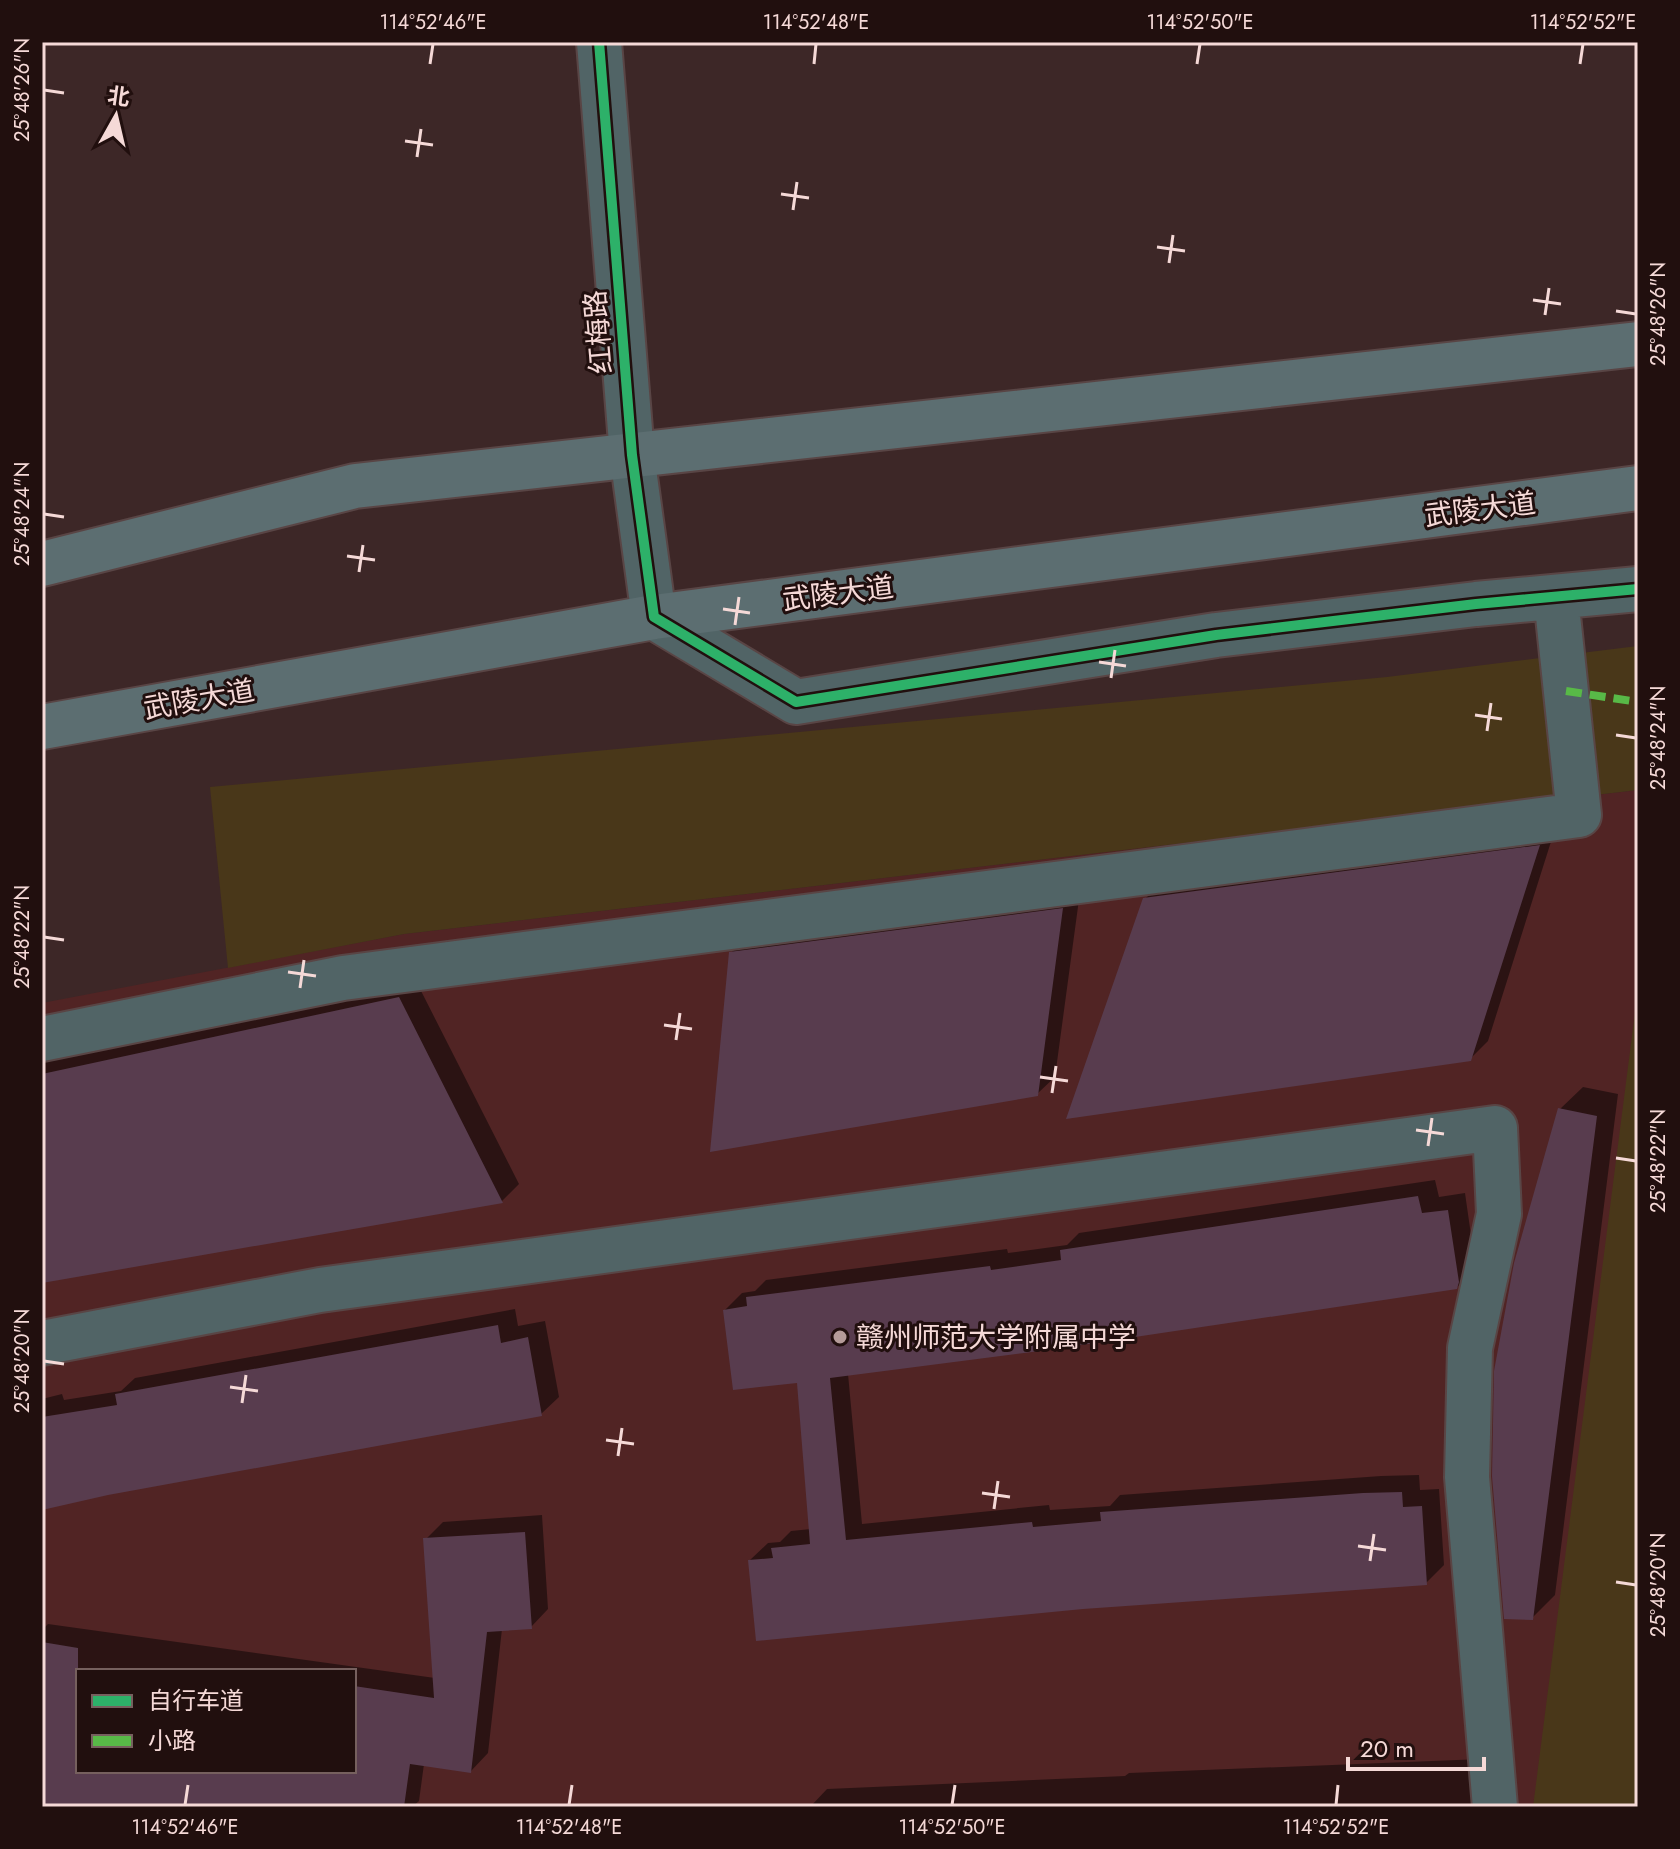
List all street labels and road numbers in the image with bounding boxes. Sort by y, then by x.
street label: 红梅路 [574,288,623,376]
street label: 武陵大道 [1422,482,1538,537]
street label: 武陵大道 [780,566,896,621]
street label: 武陵大道 [140,670,258,729]

